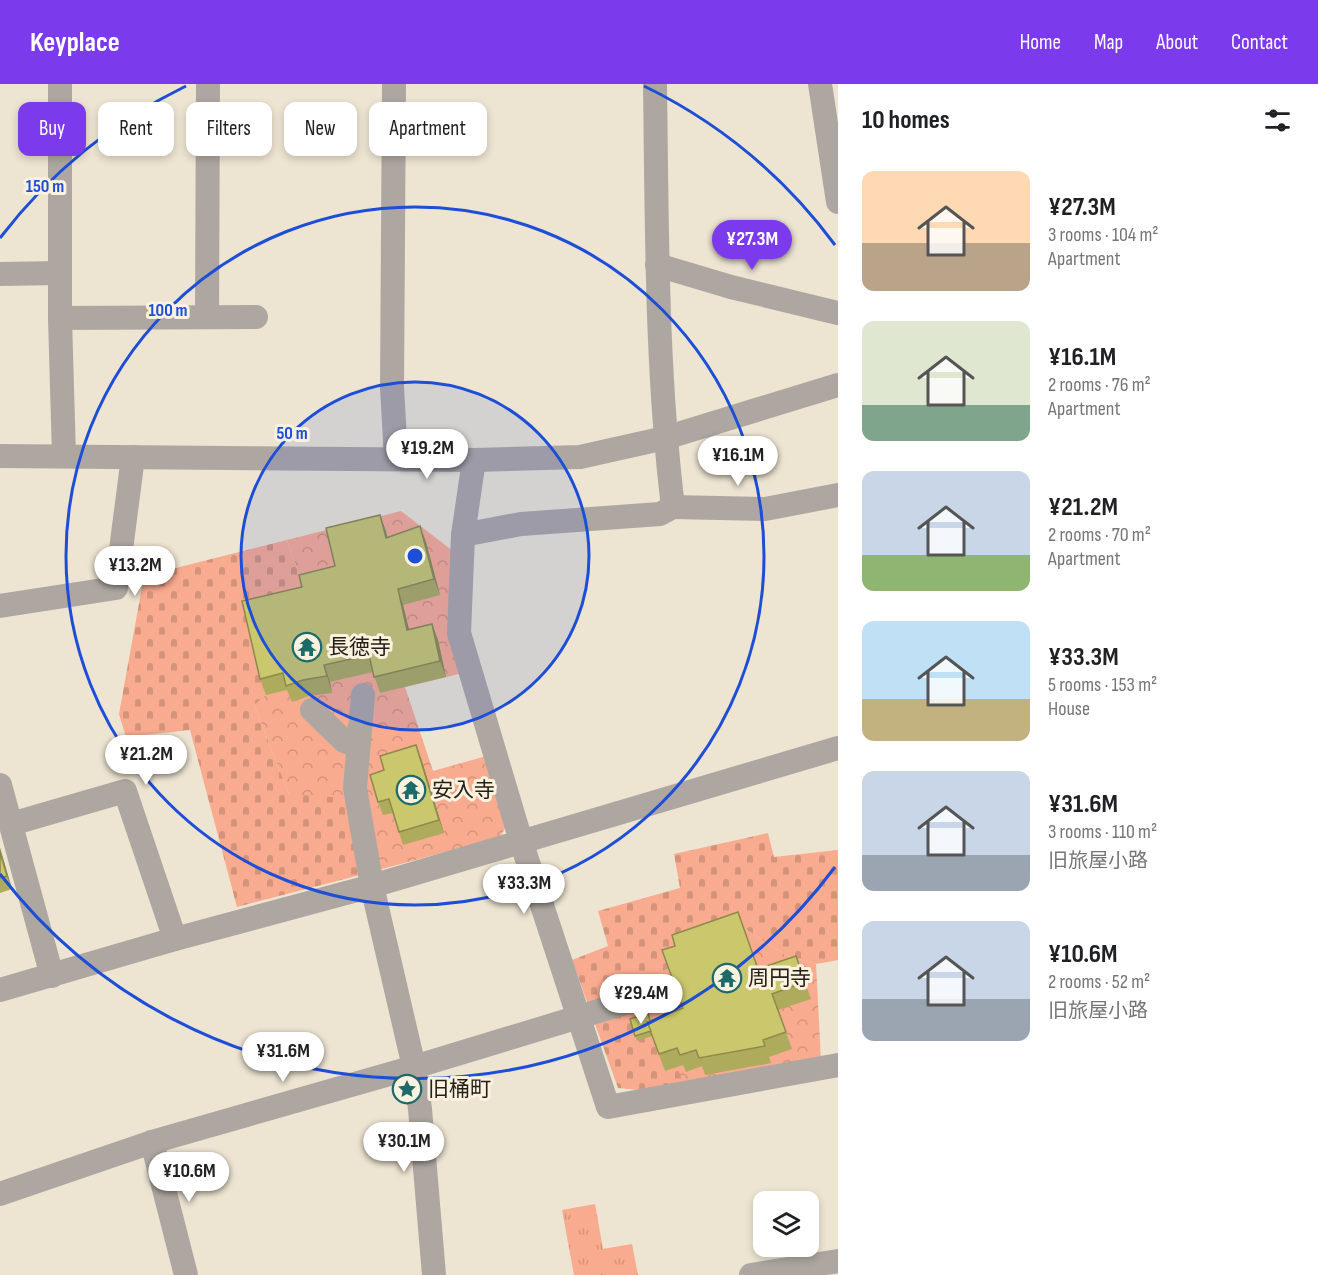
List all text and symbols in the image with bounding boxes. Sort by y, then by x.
text: Keyplace [30,26,120,59]
text: Home [1020,30,1061,55]
text: Map [1094,30,1123,55]
text: About [1156,30,1198,55]
text: Contact [1231,30,1288,55]
chip: Buy [18,102,86,156]
chip: Rent [98,102,174,156]
chip: Filters [186,102,272,156]
chip: New [284,102,357,156]
chip: Apartment [369,102,487,156]
icon: filters [1261,104,1294,137]
text: 10 homes [862,105,950,136]
text: 150 m [26,176,64,197]
text: ¥27.3M [1048,192,1116,223]
icon: home [910,195,982,267]
pin: ¥27.3M [703,220,801,271]
text: 3 rooms · 104 m² [1048,223,1158,247]
text: ¥27.3M [726,227,778,251]
text: Apartment [1048,247,1121,271]
text: 100 m [149,300,188,321]
text: ¥16.1M [1048,342,1116,373]
icon: home [910,345,982,417]
text: 2 rooms · 76 m² [1048,373,1151,397]
text: Apartment [1048,397,1121,421]
text: 50 m [276,423,308,444]
pin: ¥19.2M [378,429,476,480]
text: ¥19.2M [400,436,454,460]
pin: ¥16.1M [689,436,787,487]
text: ¥16.1M [712,443,764,467]
text: ¥21.2M [1048,492,1118,523]
icon: home [910,495,982,567]
text: 2 rooms · 70 m² [1048,523,1151,547]
pin: ¥13.2M [86,546,184,597]
centre of rings [405,546,425,566]
text: Apartment [1048,547,1121,571]
text: ¥13.2M [108,553,162,577]
temple icon: 長徳寺 [291,631,323,663]
place label: 長徳寺 [328,635,391,660]
text: ¥33.3M [1048,642,1119,673]
icon: home [910,645,982,717]
text: 5 rooms · 153 m² [1048,673,1157,697]
text: House [1048,697,1090,721]
pin: ¥21.2M [97,735,195,786]
text: ¥21.2M [119,742,173,766]
temple icon: 安入寺 [395,774,427,806]
place label: 安入寺 [432,778,495,803]
text: ¥31.6M [1048,789,1118,820]
icon: home [910,795,982,867]
text: 3 rooms · 110 m² [1048,820,1157,844]
text: 旧旅屋小路 [1048,849,1148,873]
pin: ¥33.3M [475,864,573,915]
text: ¥33.3M [497,871,551,895]
text: ¥10.6M [1048,939,1117,970]
icon: home [910,945,982,1017]
temple icon: 周円寺 [711,962,743,994]
place label: 周円寺 [748,966,811,991]
text: 2 rooms · 52 m² [1048,970,1150,994]
pin: ¥29.4M [592,974,690,1025]
text: ¥29.4M [614,981,668,1005]
text: 旧旅屋小路 [1048,999,1148,1023]
pin: ¥31.6M [234,1032,332,1083]
text: ¥31.6M [256,1039,310,1063]
place icon: 旧桶町 [391,1073,423,1105]
place label: 旧桶町 [428,1077,491,1102]
pin: ¥30.1M [355,1122,453,1173]
text: ¥30.1M [377,1129,431,1153]
pin: ¥10.6M [140,1152,238,1203]
text: ¥10.6M [162,1159,216,1183]
map controls [753,1191,819,1257]
button: layers [753,1191,819,1257]

